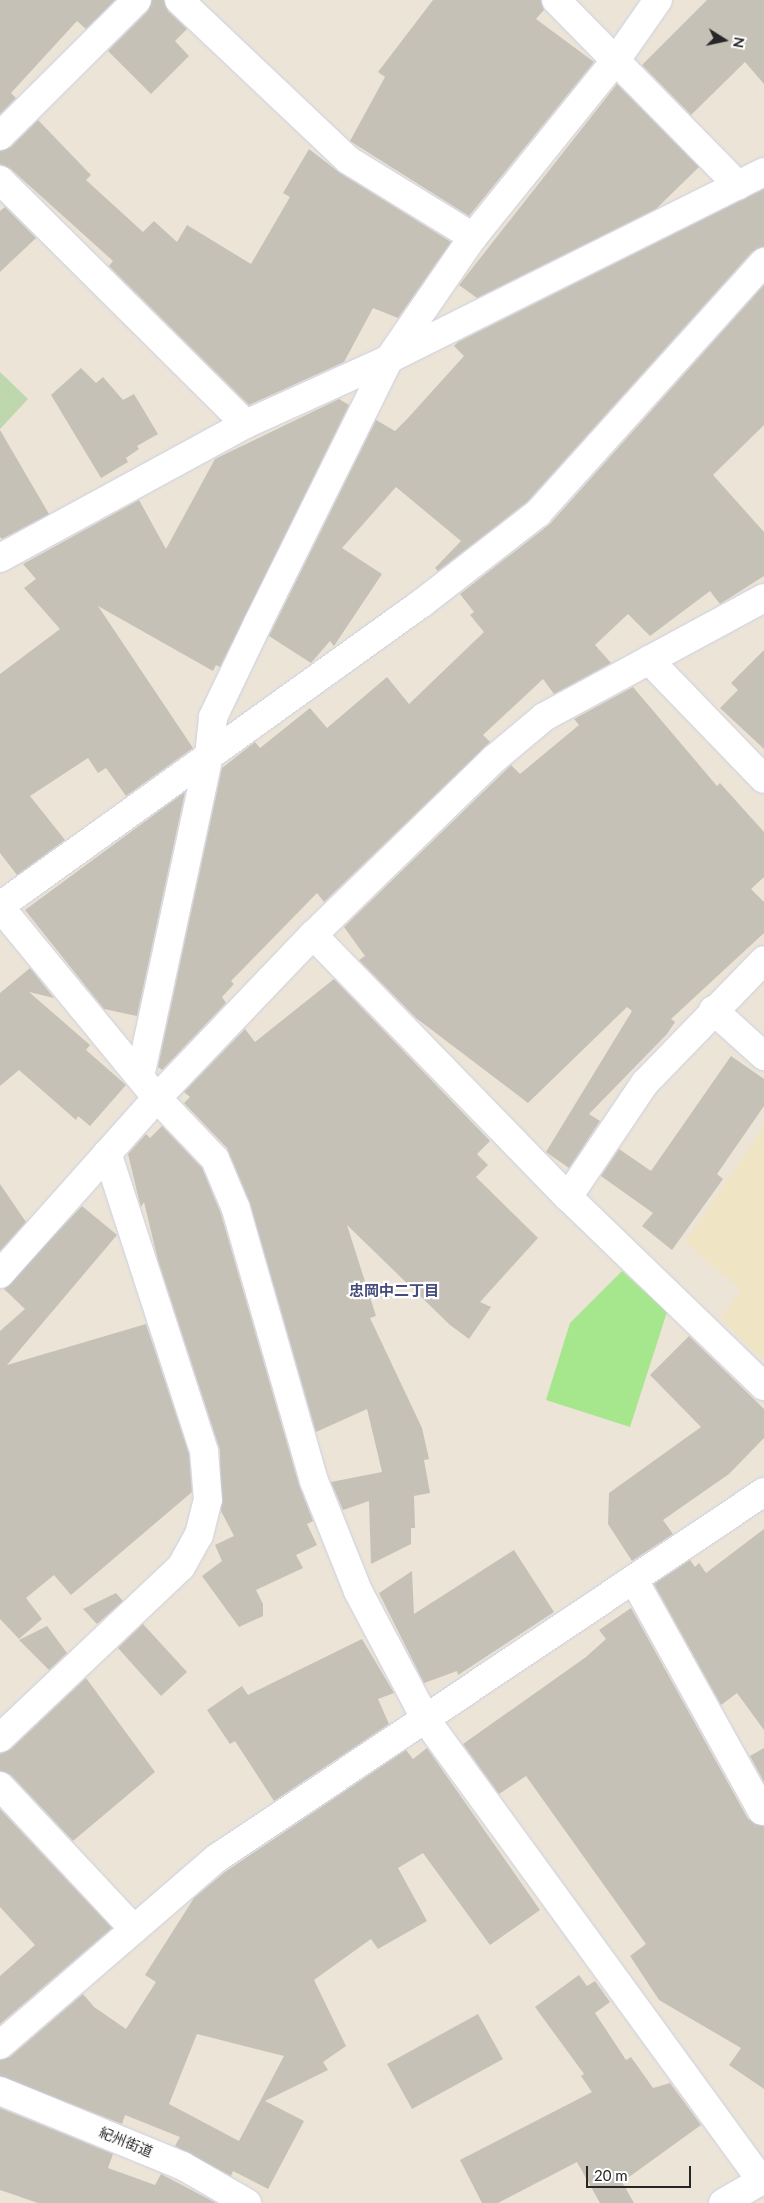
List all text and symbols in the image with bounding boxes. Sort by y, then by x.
north arrow [699,15,749,65]
text: N [730,36,749,49]
district label: 忠岡中二丁目 [349,1282,439,1300]
street label: 紀州街道 [97,2124,155,2160]
scale bar [589,2156,694,2188]
text: 20 m [594,2166,628,2184]

